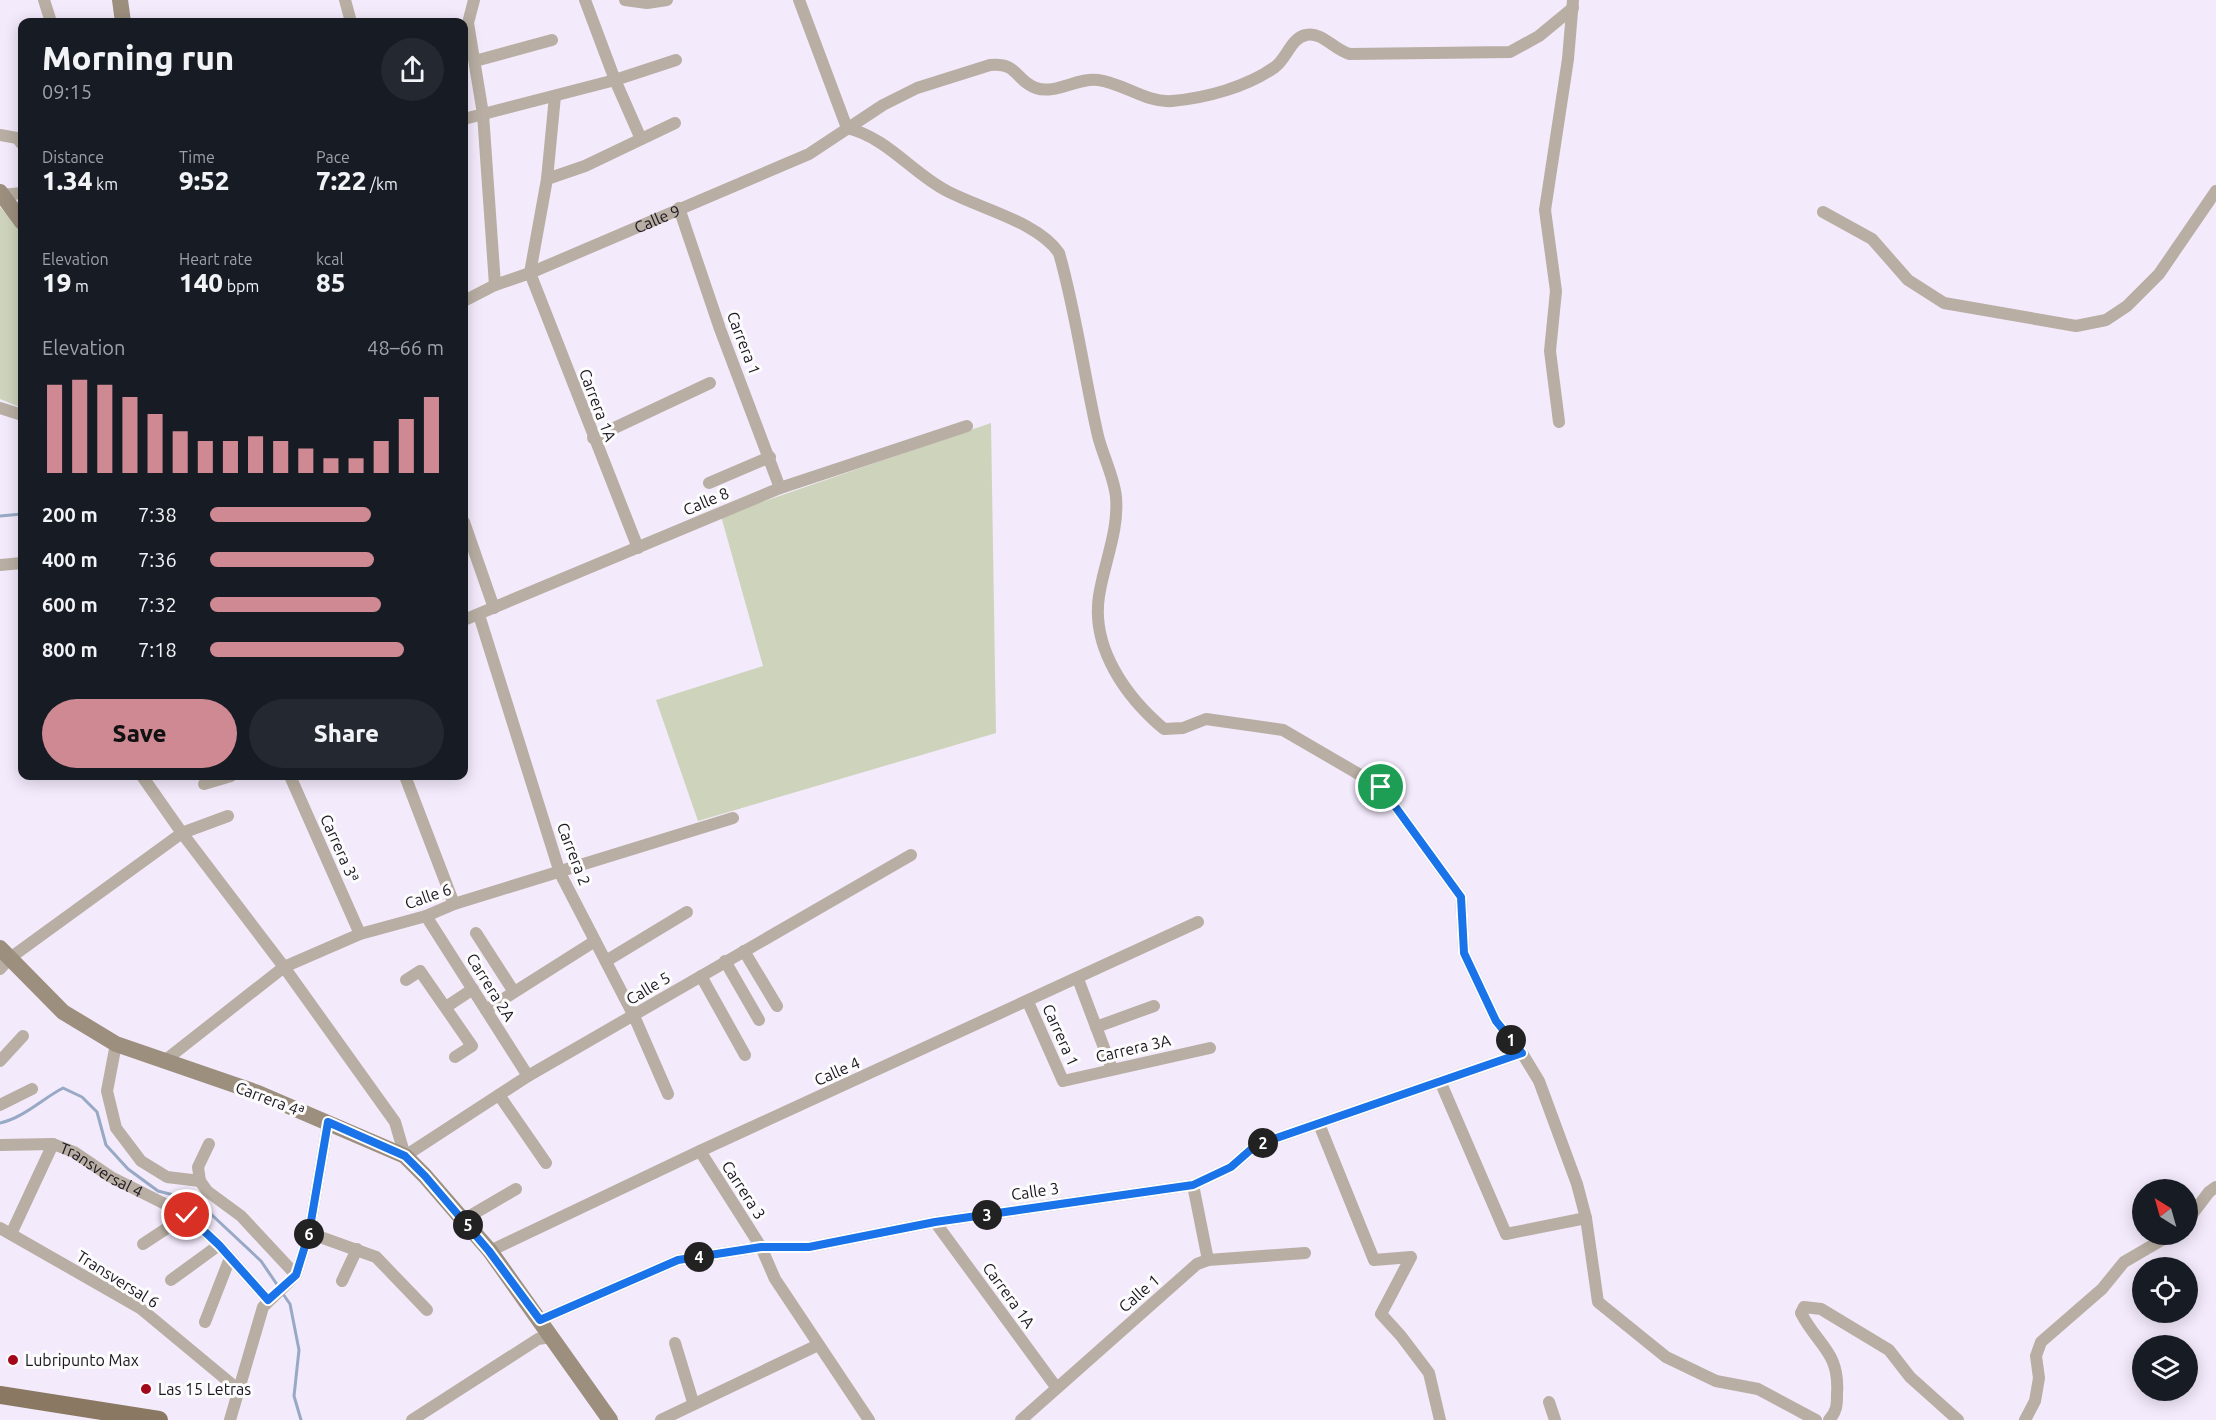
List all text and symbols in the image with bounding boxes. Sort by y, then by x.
button: share [381,38,444,101]
text: Morning run [42,39,234,76]
text: 09:15 [42,80,92,103]
text: Distance [42,148,104,166]
text: Time [179,148,215,166]
text: Pace [316,148,350,166]
text: 1.34 [42,166,92,195]
text: 9:52 [179,166,229,195]
text: 7:22 [316,166,366,195]
text: km [92,175,118,193]
text: /km [366,175,398,193]
street label: Calle 9 [631,201,683,237]
text: Elevation [42,250,109,268]
text: Heart rate [179,250,253,268]
text: kcal [316,250,344,268]
text: 19 [42,268,71,297]
text: 140 [179,268,223,297]
text: 85 [316,268,345,297]
text: m [71,277,89,295]
text: bpm [223,277,259,295]
street label: Carrera 1 [724,309,764,377]
text: Elevation [42,336,125,359]
text: 48–66 m [367,336,444,359]
street label: Carrera 1A [576,366,620,444]
street label: Calle 8 [680,483,732,519]
text: 200 m [42,503,98,526]
text: 7:38 [138,503,177,526]
text: 400 m [42,548,98,571]
text: 7:36 [138,548,177,571]
text: 600 m [42,593,98,616]
text: 7:32 [138,593,177,616]
text: 800 m [42,638,98,661]
text: 7:18 [138,638,177,661]
button: Save [42,699,237,768]
button: Share [249,699,444,768]
pin [1355,761,1406,812]
icon: arrive [1364,770,1397,803]
street label: Carrera 3ª [317,811,363,885]
street label: Carrera 2 [554,820,594,888]
street label: Calle 6 [402,880,454,912]
street label: Carrera 2A [463,950,519,1025]
street label: Calle 5 [623,968,673,1008]
street label: Carrera 1 [1039,1001,1083,1069]
pin: 1 [1496,1025,1526,1055]
street label: Carrera 3A [1094,1031,1173,1065]
text: 1 [1506,1031,1516,1049]
street label: Calle 4 [811,1053,863,1089]
street label: Carrera 4ª [233,1078,307,1120]
pin: 2 [1248,1128,1278,1158]
text: 2 [1258,1134,1268,1152]
street label: Transversal 4 [57,1139,146,1201]
street label: Carrera 3 [718,1157,770,1223]
street label: Calle 3 [1010,1179,1060,1203]
north arrow [2132,1179,2198,1245]
map controls [2132,1179,2198,1401]
pin [161,1189,212,1240]
icon: check [170,1198,203,1231]
pin: 3 [972,1200,1002,1230]
text: 3 [982,1206,992,1224]
pin: 5 [453,1210,483,1240]
text: 5 [463,1216,473,1234]
pin: 6 [294,1219,324,1249]
text: 6 [304,1225,314,1243]
pin: 4 [684,1242,714,1272]
street label: Transversal 6 [74,1247,162,1311]
text: 4 [694,1248,704,1266]
button: locate [2132,1257,2198,1323]
street label: Carrera 1A [979,1259,1039,1332]
street label: Calle 1 [1115,1270,1163,1316]
button: layers [2132,1335,2198,1401]
place label: Lubripunto Max [25,1351,139,1369]
marker: Lubripunto Max [6,1353,20,1367]
place label: Las 15 Letras [158,1380,251,1398]
marker: Las 15 Letras [139,1382,153,1396]

